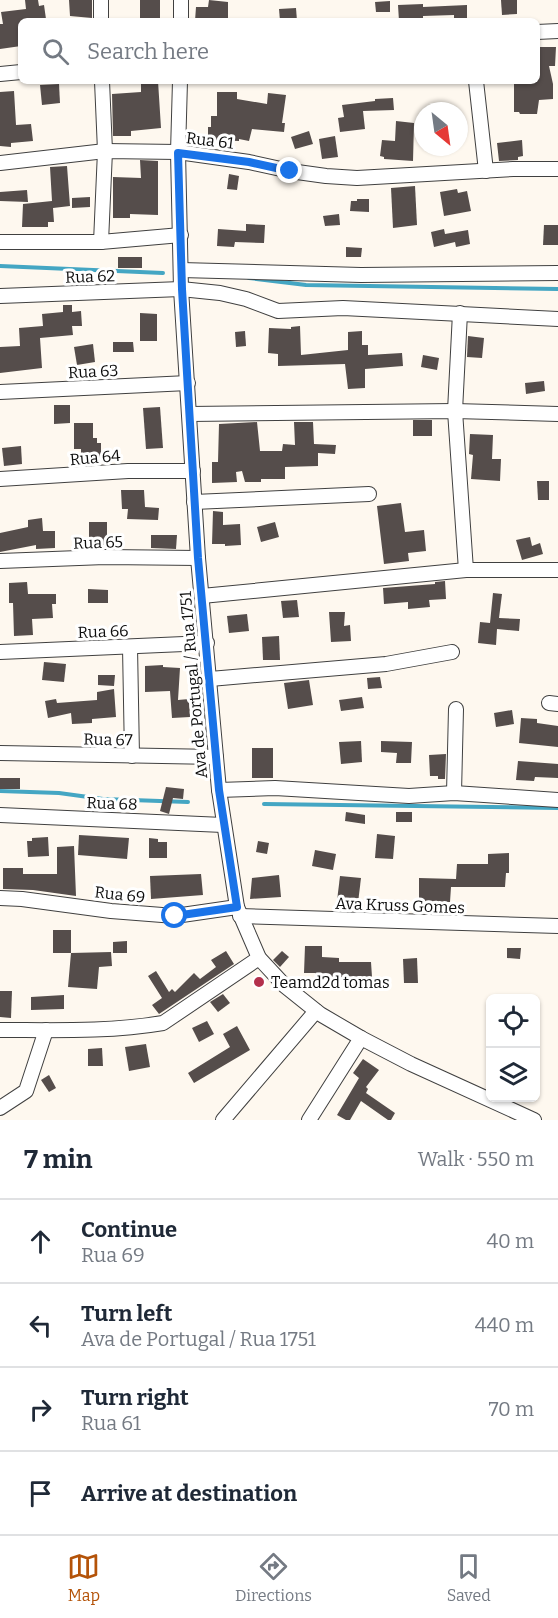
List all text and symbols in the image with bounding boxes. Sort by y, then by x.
search box [18,18,540,84]
icon: search [39,35,72,68]
text: Search here [87,38,209,65]
north arrow [414,102,468,156]
street label: Rua 61 [185,128,235,153]
route end [276,157,302,183]
street label: Rua 62 [65,266,115,287]
street label: Rua 63 [67,361,119,382]
street label: Rua 64 [69,446,122,469]
street label: Rua 65 [73,532,123,553]
street label: Ava de Portugal / Rua 1751 [176,590,211,779]
street label: Rua 66 [77,621,129,642]
street label: Rua 67 [83,730,133,749]
street label: Rua 68 [86,793,138,814]
street label: Rua 69 [94,882,146,907]
street label: Ava Kruss Gomes [335,894,465,917]
route start [161,902,187,928]
place label: Teamd2d tomas [271,973,390,992]
marker: Teamd2d tomas [252,975,266,989]
map controls [486,994,540,1102]
button: locate [486,994,540,1048]
button: layers [486,1048,540,1102]
text: 7 min [24,1144,92,1175]
text: Walk · 550 m [418,1147,534,1171]
text: Continue [81,1216,177,1243]
icon: ahead [24,1225,57,1258]
text: 40 m [486,1229,534,1253]
text: Rua 69 [81,1243,145,1267]
text: Turn left [81,1300,173,1327]
icon: left [24,1309,57,1342]
text: 440 m [475,1313,534,1337]
text: Ava de Portugal / Rua 1751 [81,1327,316,1351]
text: Turn right [81,1384,189,1411]
icon: right [24,1393,57,1426]
text: 70 m [488,1397,534,1421]
text: Rua 61 [81,1411,141,1435]
icon: arrive [24,1477,57,1510]
text: Arrive at destination [81,1480,297,1507]
tab: Map [67,1550,100,1605]
tab: Directions [235,1550,312,1605]
tab: Saved [447,1550,491,1605]

